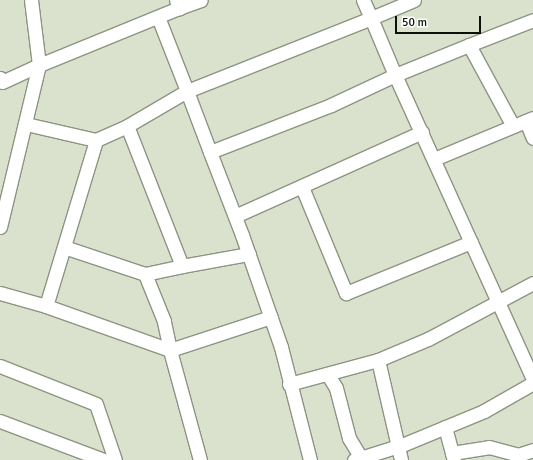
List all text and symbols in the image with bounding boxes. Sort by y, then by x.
scale bar [397,8,483,34]
text: 50 m [402,15,427,30]

